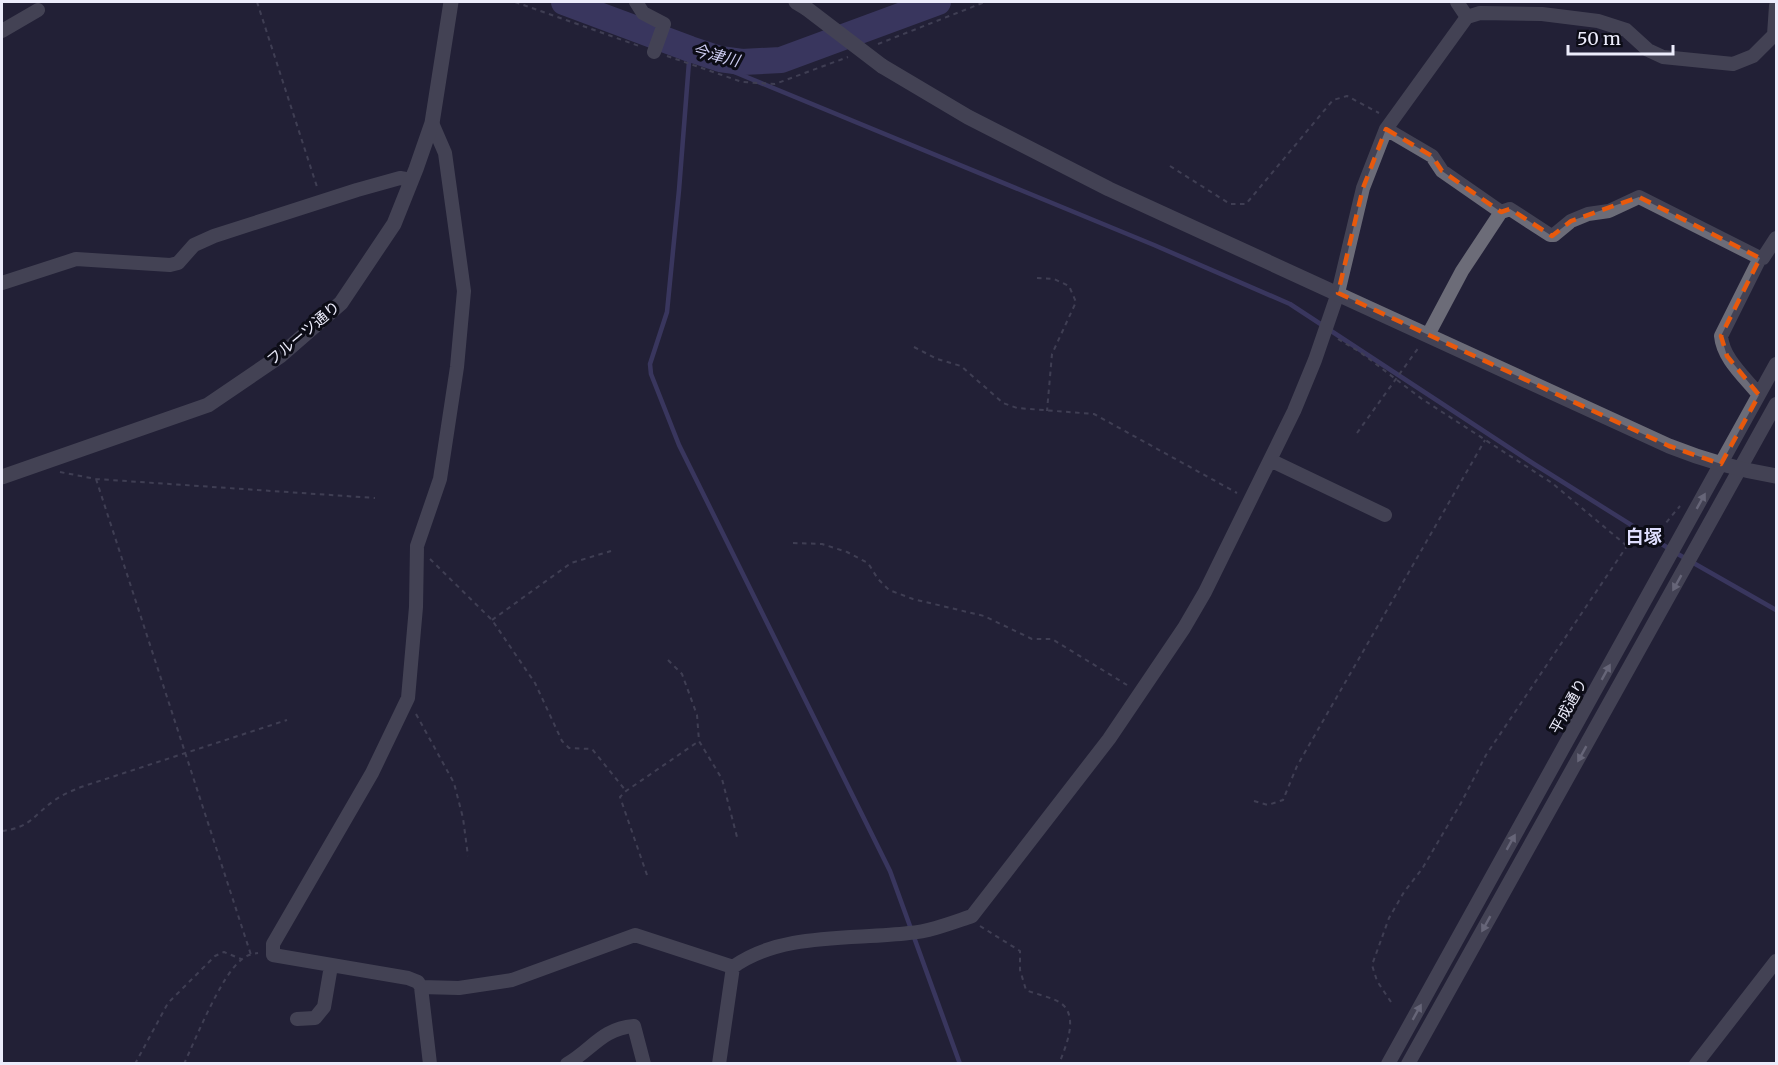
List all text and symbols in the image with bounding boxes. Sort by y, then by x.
scale bar [1568,18,1673,56]
text: 50 m [1577,27,1621,50]
water label: 今津川 [690,39,744,71]
street label: フルーツ通り [263,297,343,369]
one-way arrow [1696,492,1706,509]
district label: 白塚 [1626,525,1662,548]
one-way arrow [1672,575,1682,592]
one-way arrow [1601,663,1611,680]
street label: 平成通り [1545,675,1591,737]
one-way arrow [1577,745,1587,762]
one-way arrow [1506,833,1516,850]
one-way arrow [1481,916,1492,932]
one-way arrow [1411,1004,1421,1021]

